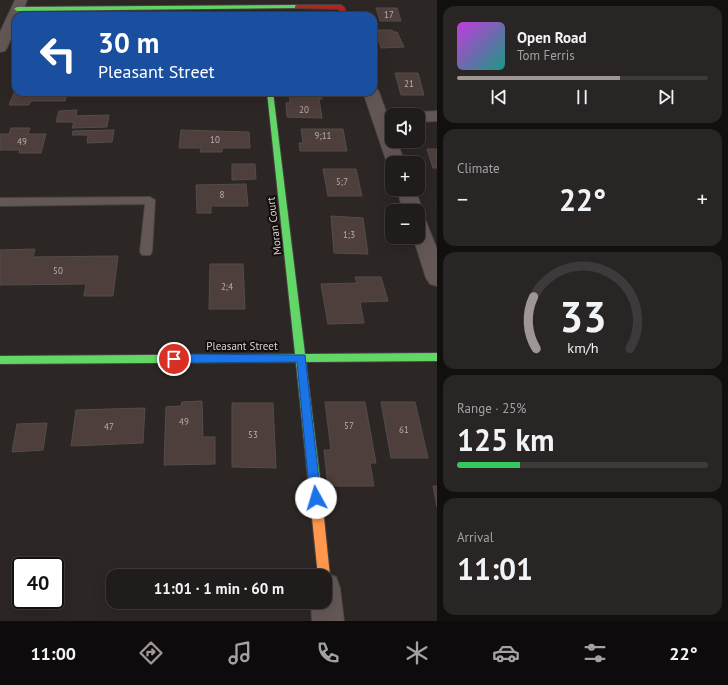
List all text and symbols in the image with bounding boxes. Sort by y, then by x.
house number: 17 [384,9,394,20]
text: 30 m [98,24,159,61]
icon: left [32,28,84,80]
text: Open Road [517,28,587,47]
text: Tom Ferris [517,47,575,64]
text: Pleasant Street [98,60,215,83]
house number: 21 [404,78,414,89]
icon: previous [488,86,510,108]
icon: pause [571,86,593,108]
icon: next [655,86,677,108]
house number: 20 [299,104,309,115]
map controls [385,108,425,244]
button: sound [385,108,425,148]
house number: 9;11 [314,130,332,141]
house number: 10 [210,134,220,145]
house number: 49 [17,136,27,147]
button: + [385,156,425,196]
text: Climate [457,160,500,177]
house number: 5;7 [336,176,348,187]
text: 22° [559,180,606,219]
text: − [457,185,468,213]
text: + [697,185,708,213]
house number: 8 [220,189,225,200]
street label: Moran Court [263,196,284,256]
button: − [385,204,425,244]
house number: 1;3 [343,229,355,240]
house number: 50 [53,265,63,276]
house number: 2;4 [221,281,233,292]
text: 33 [559,289,606,342]
text: km/h [567,337,598,356]
street label: Pleasant Street [206,339,278,353]
pin [157,342,191,376]
icon: arrive [163,348,185,370]
text: Range · 25% [457,400,526,417]
house number: 49 [179,416,189,427]
house number: 57 [344,420,354,431]
text: 125 km [457,420,555,459]
house number: 47 [104,421,114,432]
house number: 61 [399,424,409,435]
house number: 53 [248,429,258,440]
position arrow [295,477,337,519]
text: Arrival [457,529,493,546]
text: 11:01 [457,549,533,588]
speed limit sign: 40 [12,557,64,609]
text: 11:01 · 1 min · 60 m [154,579,284,598]
icon: directions [137,639,165,667]
icon: music [226,639,254,667]
icon: phone [314,639,342,667]
icon: climate [403,639,431,667]
icon: car [492,639,520,667]
icon: filters [581,639,609,667]
text: 11:00 [30,642,76,665]
text: 22° [669,642,698,665]

